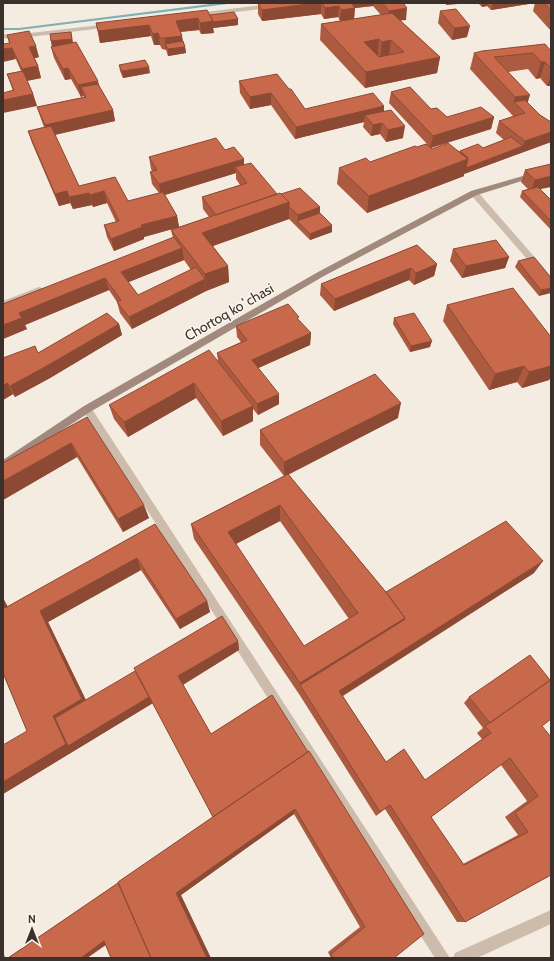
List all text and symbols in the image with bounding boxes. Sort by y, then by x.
street label: Chortoq koʻchasi [181,279,277,345]
north arrow [12,909,52,949]
text: N [28,912,36,926]

